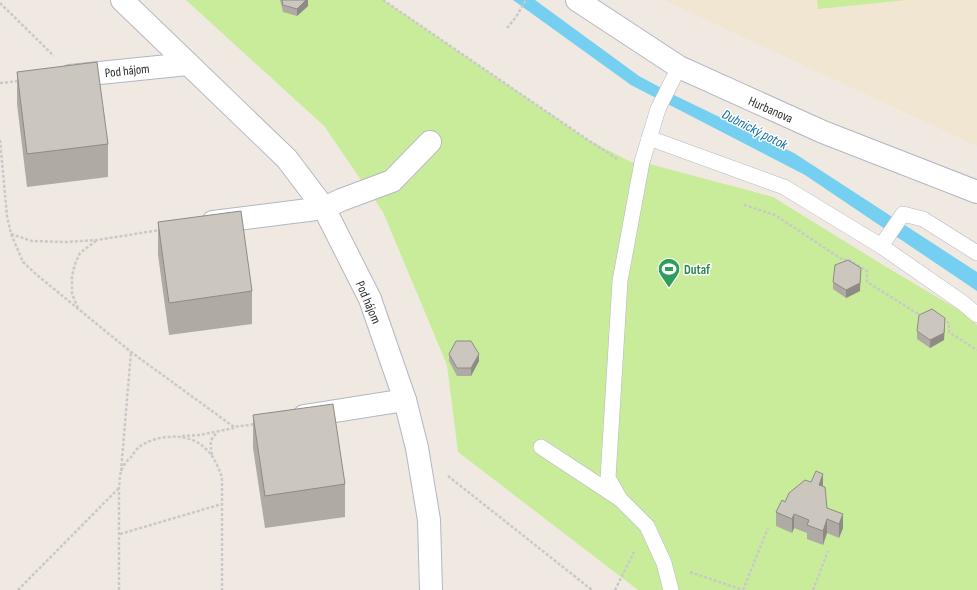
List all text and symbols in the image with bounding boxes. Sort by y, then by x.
street label: Pod hájom [104,61,150,81]
street label: Hurbanova [746,93,795,127]
water label: Dubnický potok [719,106,791,154]
sports icon: Dutaf [656,256,682,289]
place label: Dutaf [684,262,711,278]
street label: Pod hájom [352,279,384,326]

